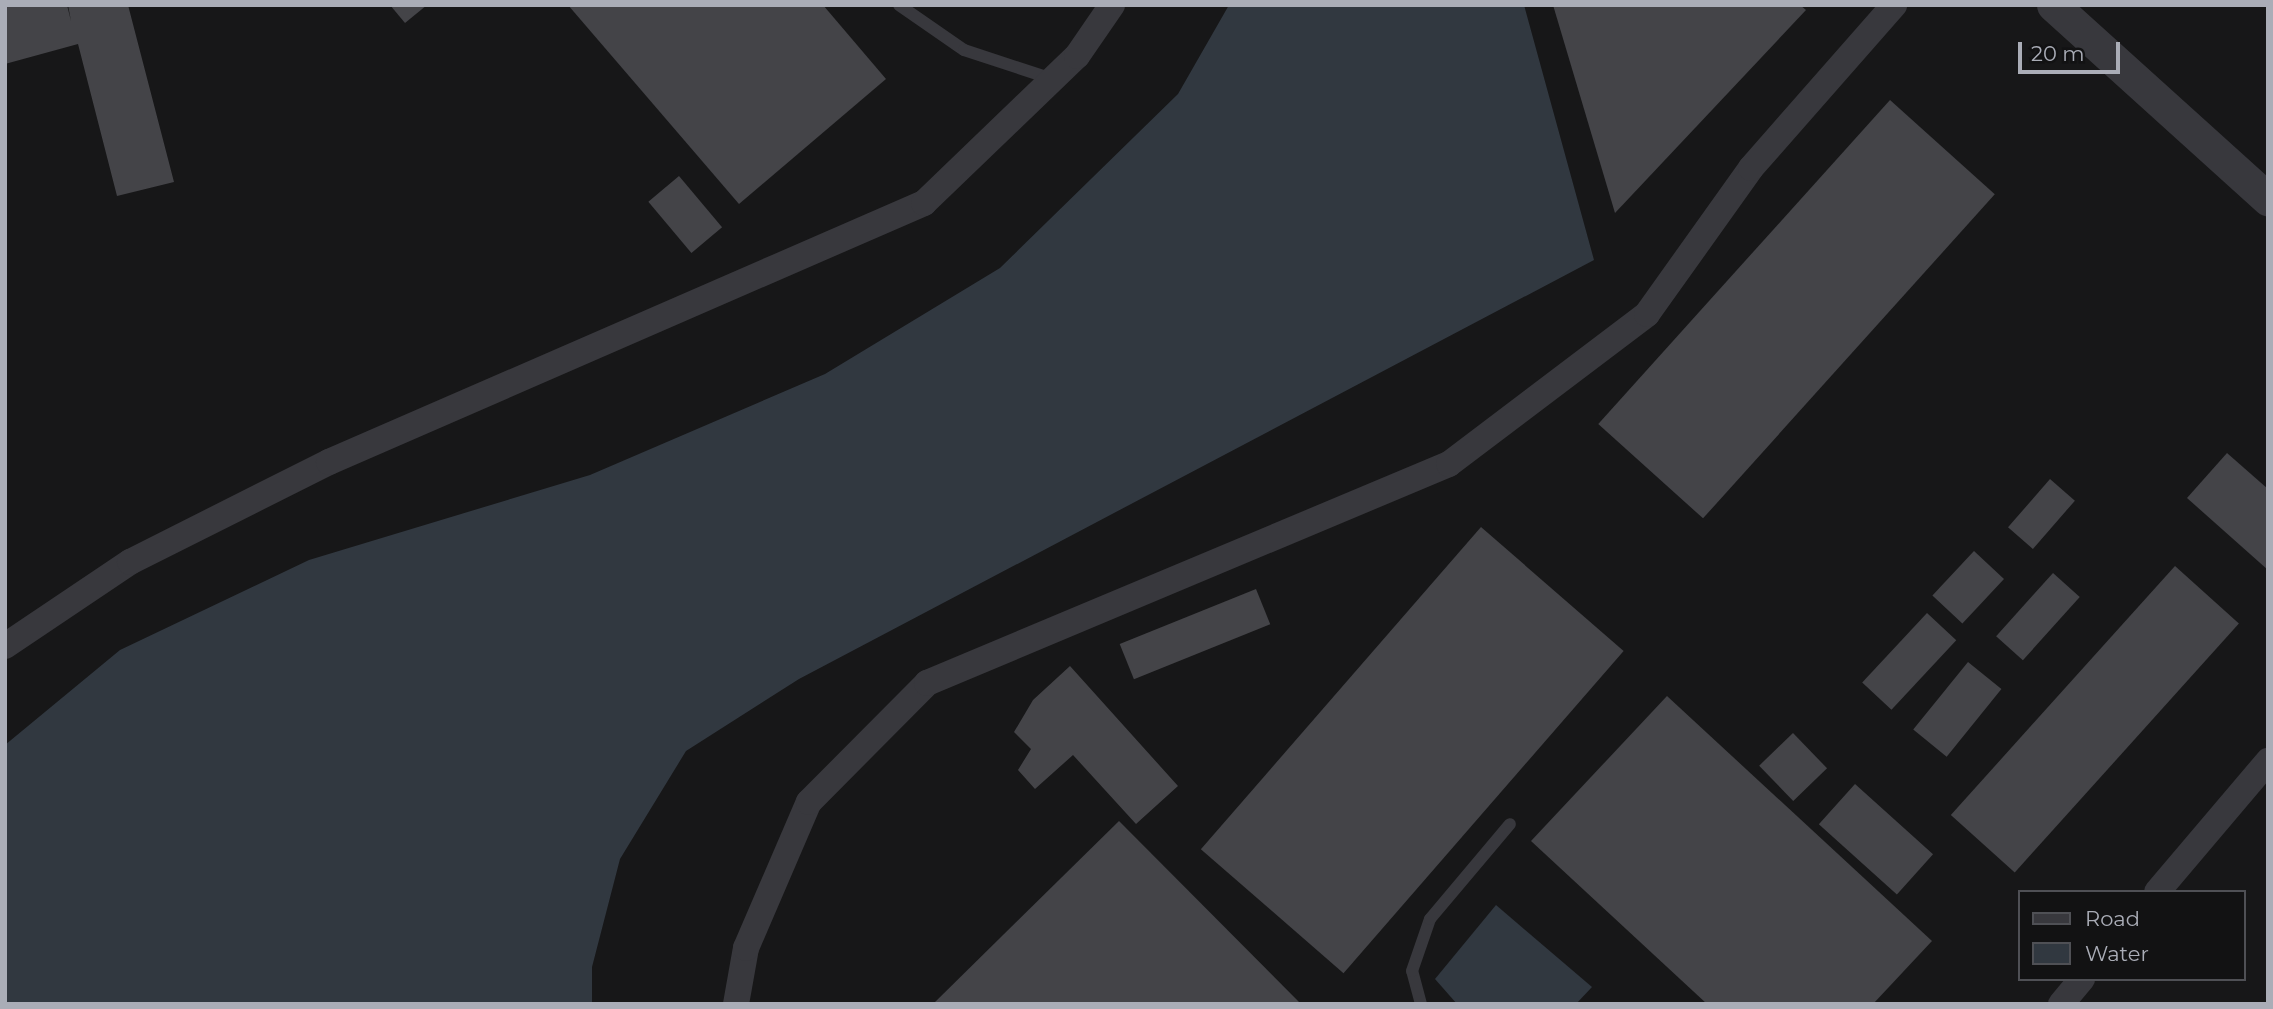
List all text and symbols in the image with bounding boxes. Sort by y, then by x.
scale bar [2021,28,2122,72]
text: 20 m [2031,41,2085,66]
legend [2018,890,2245,981]
text: Road [2085,906,2140,931]
text: Water [2085,941,2149,966]

